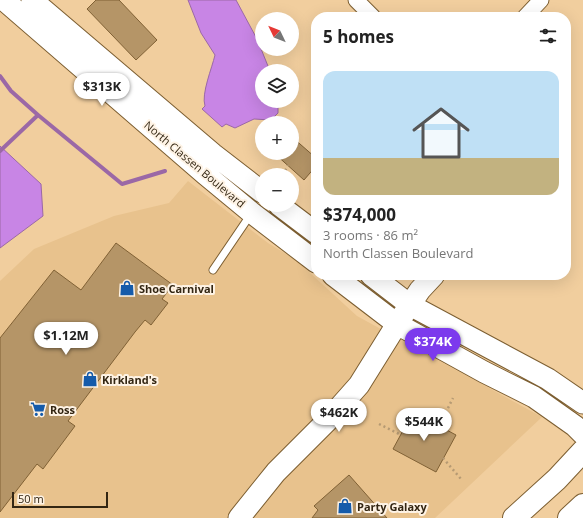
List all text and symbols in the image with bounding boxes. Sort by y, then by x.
north arrow [255,12,299,56]
map controls [255,12,299,212]
text: 5 homes [323,25,394,48]
icon: filters [537,25,559,47]
button: layers [255,64,299,108]
pin: $313K [74,73,130,107]
text: $313K [83,77,121,95]
icon: home [405,97,477,169]
button: + [255,116,299,160]
street label: North Classen Boulevard [141,117,249,211]
button: − [255,168,299,212]
text: $374,000 [323,203,396,226]
text: 3 rooms · 86 m² [323,226,418,244]
text: North Classen Boulevard [323,244,473,262]
shop icon: Shoe Carnival [118,279,136,297]
place label: Shoe Carnival [139,281,214,296]
pin: $1.12M [33,322,99,356]
text: $1.12M [43,326,89,344]
pin: $374K [405,328,461,362]
text: $374K [414,332,452,350]
shop icon: Kirkland's [81,370,99,388]
place label: Kirkland's [102,372,158,387]
pin: $462K [311,399,367,433]
supermarket icon: Ross [29,400,47,418]
place label: Ross [50,402,76,417]
text: $462K [320,403,358,421]
pin: $544K [396,408,452,442]
text: $544K [405,412,443,430]
scale bar [12,490,108,509]
text: 50 m [18,491,44,506]
shop icon: Party Galaxy [336,497,354,515]
place label: Party Galaxy [357,499,427,514]

